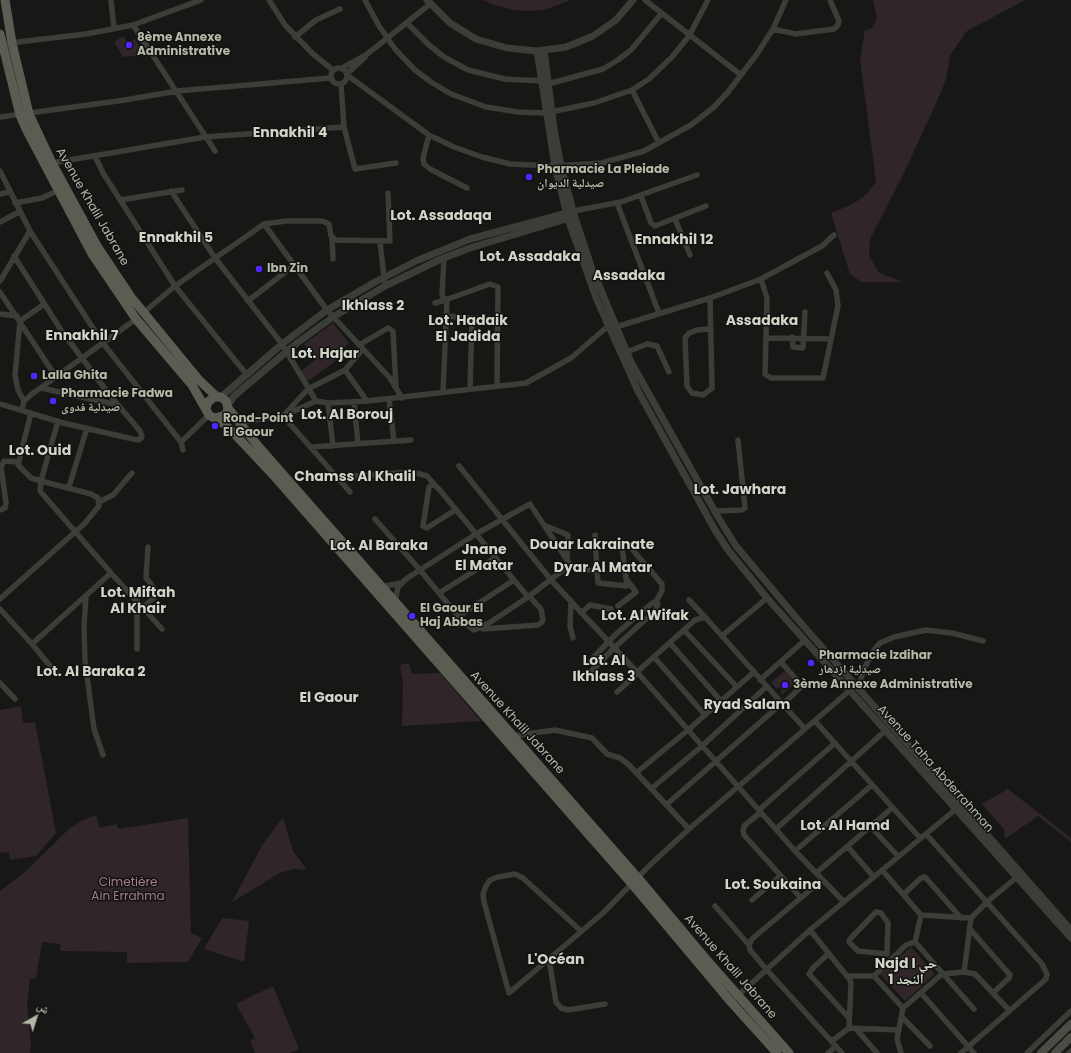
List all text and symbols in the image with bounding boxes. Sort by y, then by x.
place label: 8ème Annexe Administrative [137,31,230,59]
marker: 8ème Annexe Administrative [124,40,134,50]
district label: Ennakhil 4 [253,125,327,141]
street label: Avenue Khalil Jabrane [52,146,132,268]
place label: Pharmacie La Pleiade صيدلية الديوان [537,163,670,191]
marker: Pharmacie La Pleiade صيدلية الديوان [524,172,534,182]
district label: Lot. Assadaqa [390,208,492,224]
district label: Ennakhil 5 [139,230,213,246]
district label: Ennakhil 12 [635,232,713,248]
district label: Lot. Assadaka [480,249,580,265]
place label: Ibn Zin [267,262,308,276]
marker: Ibn Zin [254,264,264,274]
district label: Assadaka [593,268,665,284]
district label: Ikhlass 2 [342,298,404,314]
district label: Lot. Hadaik El Jadida [428,313,508,346]
district label: Assadaka [726,313,798,329]
district label: Ennakhil 7 [46,328,118,344]
district label: Lot. Hajar [291,346,359,362]
place label: Lalla Ghita [42,369,107,383]
marker: Lalla Ghita [29,371,39,381]
place label: Pharmacie Fadwa صيدلية فدوى [61,387,173,415]
marker: Pharmacie Fadwa صيدلية فدوى [48,396,58,406]
district label: Lot. Al Borouj [301,407,393,423]
place label: Rond-Point El Gaour [223,412,293,440]
marker: Rond-Point El Gaour [210,421,220,431]
district label: Lot. Ouid [9,443,71,459]
district label: Chamss Al Khalil [294,469,416,485]
district label: Lot. Jawhara [694,482,786,498]
district label: Douar Lakrainate [530,537,654,553]
district label: Lot. Al Baraka [330,538,428,554]
district label: Jnane El Matar [455,542,513,574]
district label: Dyar Al Matar [554,560,652,576]
district label: Lot. Miftah Al Khair [101,585,175,618]
place label: El Gaour El Haj Abbas [420,602,483,630]
district label: Lot. Al Wifak [601,608,689,624]
marker: El Gaour El Haj Abbas [407,611,417,621]
place label: Pharmacie Izdihar صيدلية ازدهار [819,649,932,677]
district label: Lot. Al Ikhlass 3 [573,653,635,686]
marker: Pharmacie Izdihar صيدلية ازدهار [806,658,816,668]
district label: Lot. Al Baraka 2 [37,664,145,680]
street label: Avenue Khalil Jabrane [467,669,567,777]
place label: 3ème Annexe Administrative [793,678,973,692]
marker: 3ème Annexe Administrative [780,680,790,690]
district label: El Gaour [299,690,359,706]
district label: Ryad Salam [704,697,790,713]
street label: Avenue Taha Abderrahman [874,702,996,836]
district label: Lot. Al Hamd [800,818,890,834]
park label: Cimetière Ain Errahma [91,876,165,904]
district label: Lot. Soukaina [725,877,821,893]
street label: Avenue Khalil Jabrane [681,912,779,1022]
district label: L'Océan [528,952,584,968]
district label: Najd I حي النجد 1 [875,956,937,988]
north arrow [16,997,56,1037]
text: ش [34,998,53,1018]

